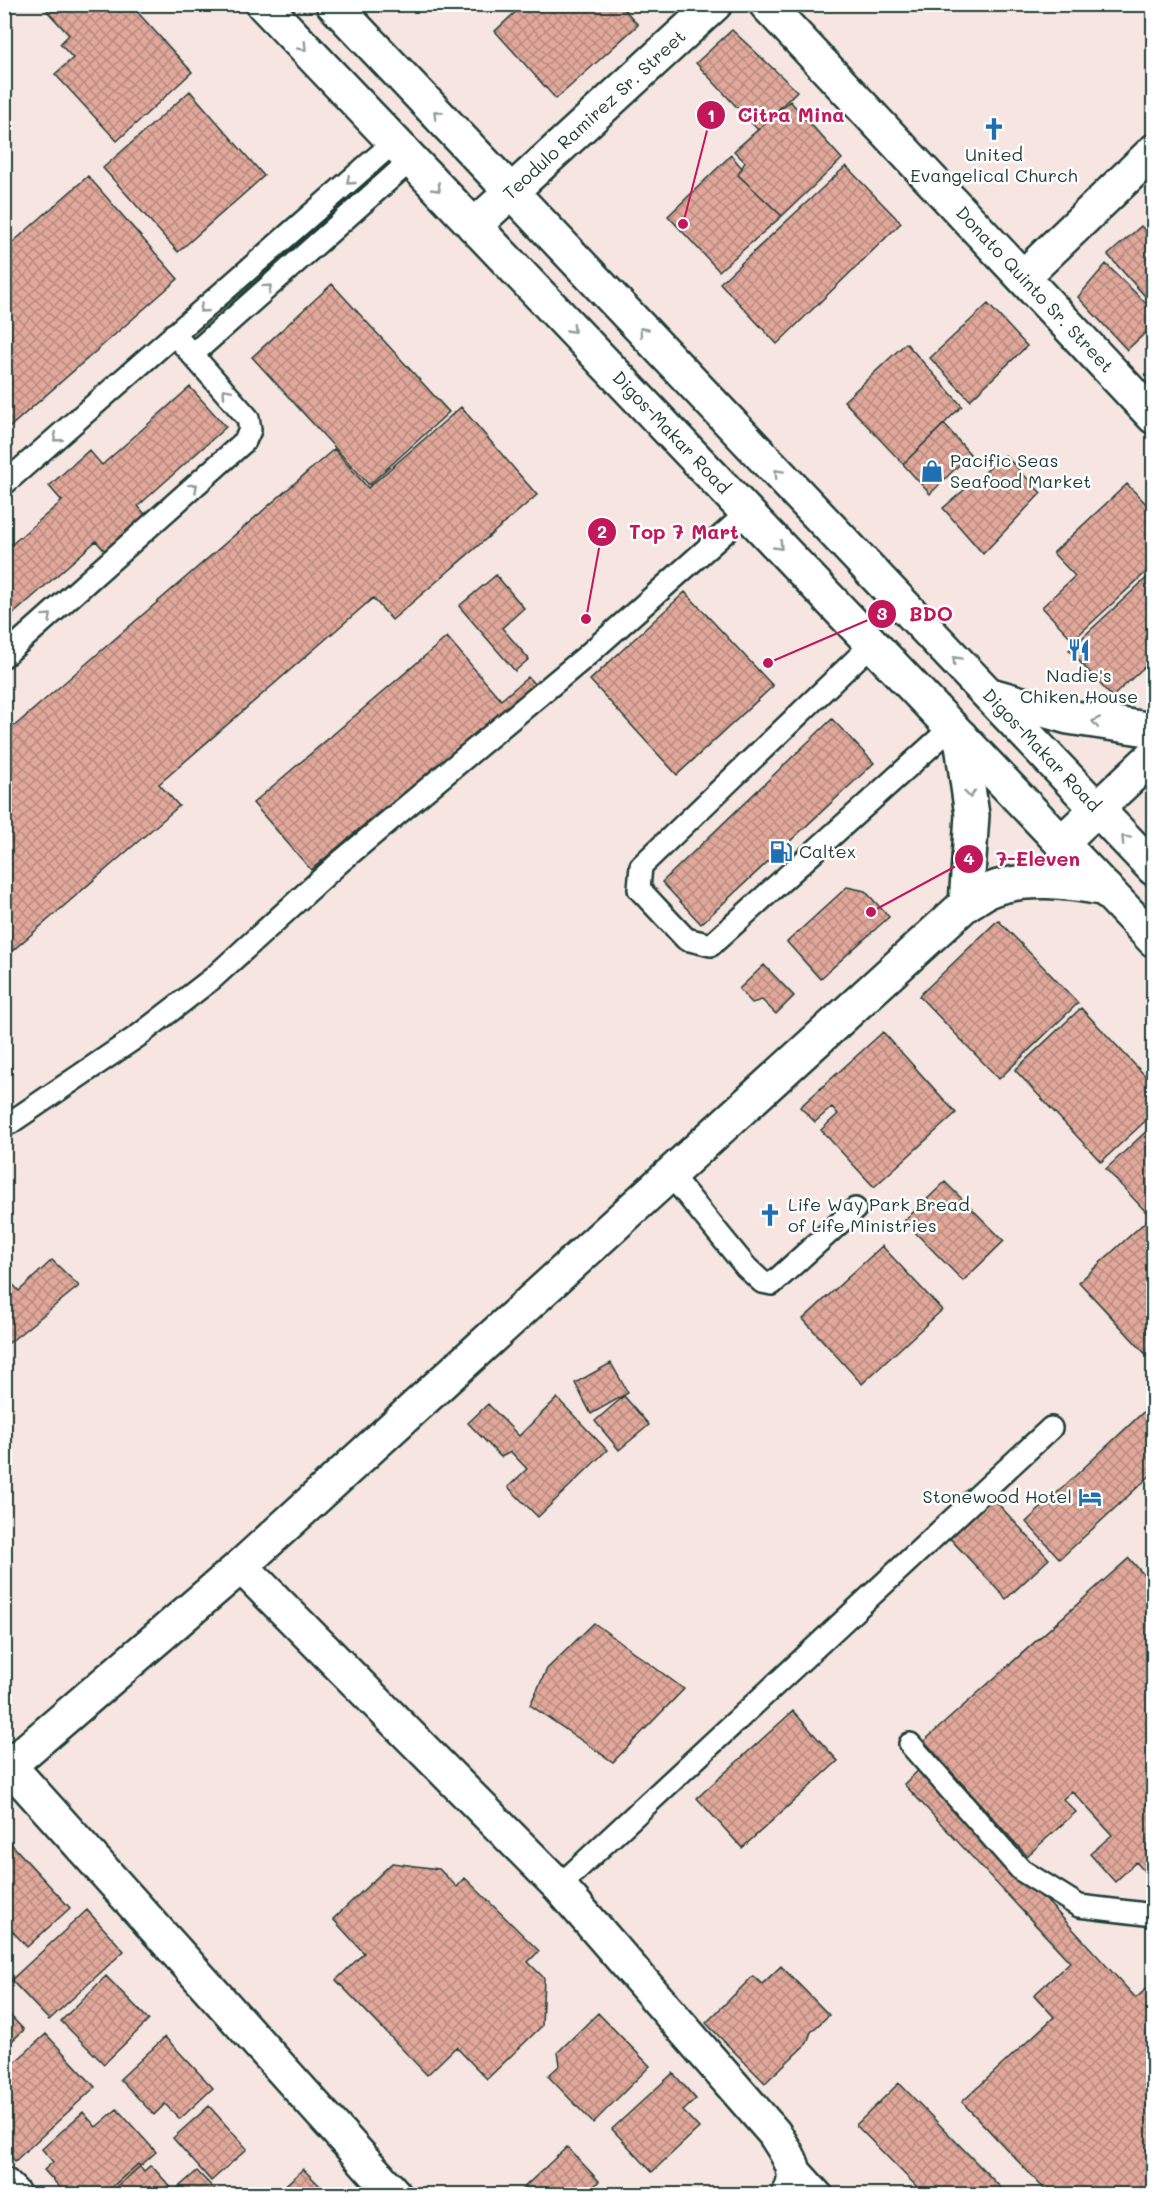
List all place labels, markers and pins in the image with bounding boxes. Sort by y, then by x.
callout: Citra Mina [696,96,857,134]
church icon: United Evangelical Church [981,116,1007,142]
place label: United Evangelical Church [910,142,1078,187]
place label: Pacific Seas Seafood Market [950,448,1091,493]
shop icon: Pacific Seas Seafood Market [919,458,945,484]
callout: Top 7 Mart [587,513,751,551]
callout: BDO [867,595,965,633]
restaurant icon: Nadie's Chiken House [1066,637,1092,663]
place label: Nadie's Chiken House [1020,663,1138,708]
fuel station icon: Caltex [768,839,794,865]
place label: Caltex [799,839,856,863]
callout: 7-Eleven [954,840,1092,878]
place label: Life Way Park Bread of Life Ministries [788,1192,970,1237]
church icon: Life Way Park Bread of Life Ministries [757,1202,783,1228]
place label: Stonewood Hotel [923,1484,1072,1508]
hotel icon: Stonewood Hotel [1077,1484,1103,1510]

